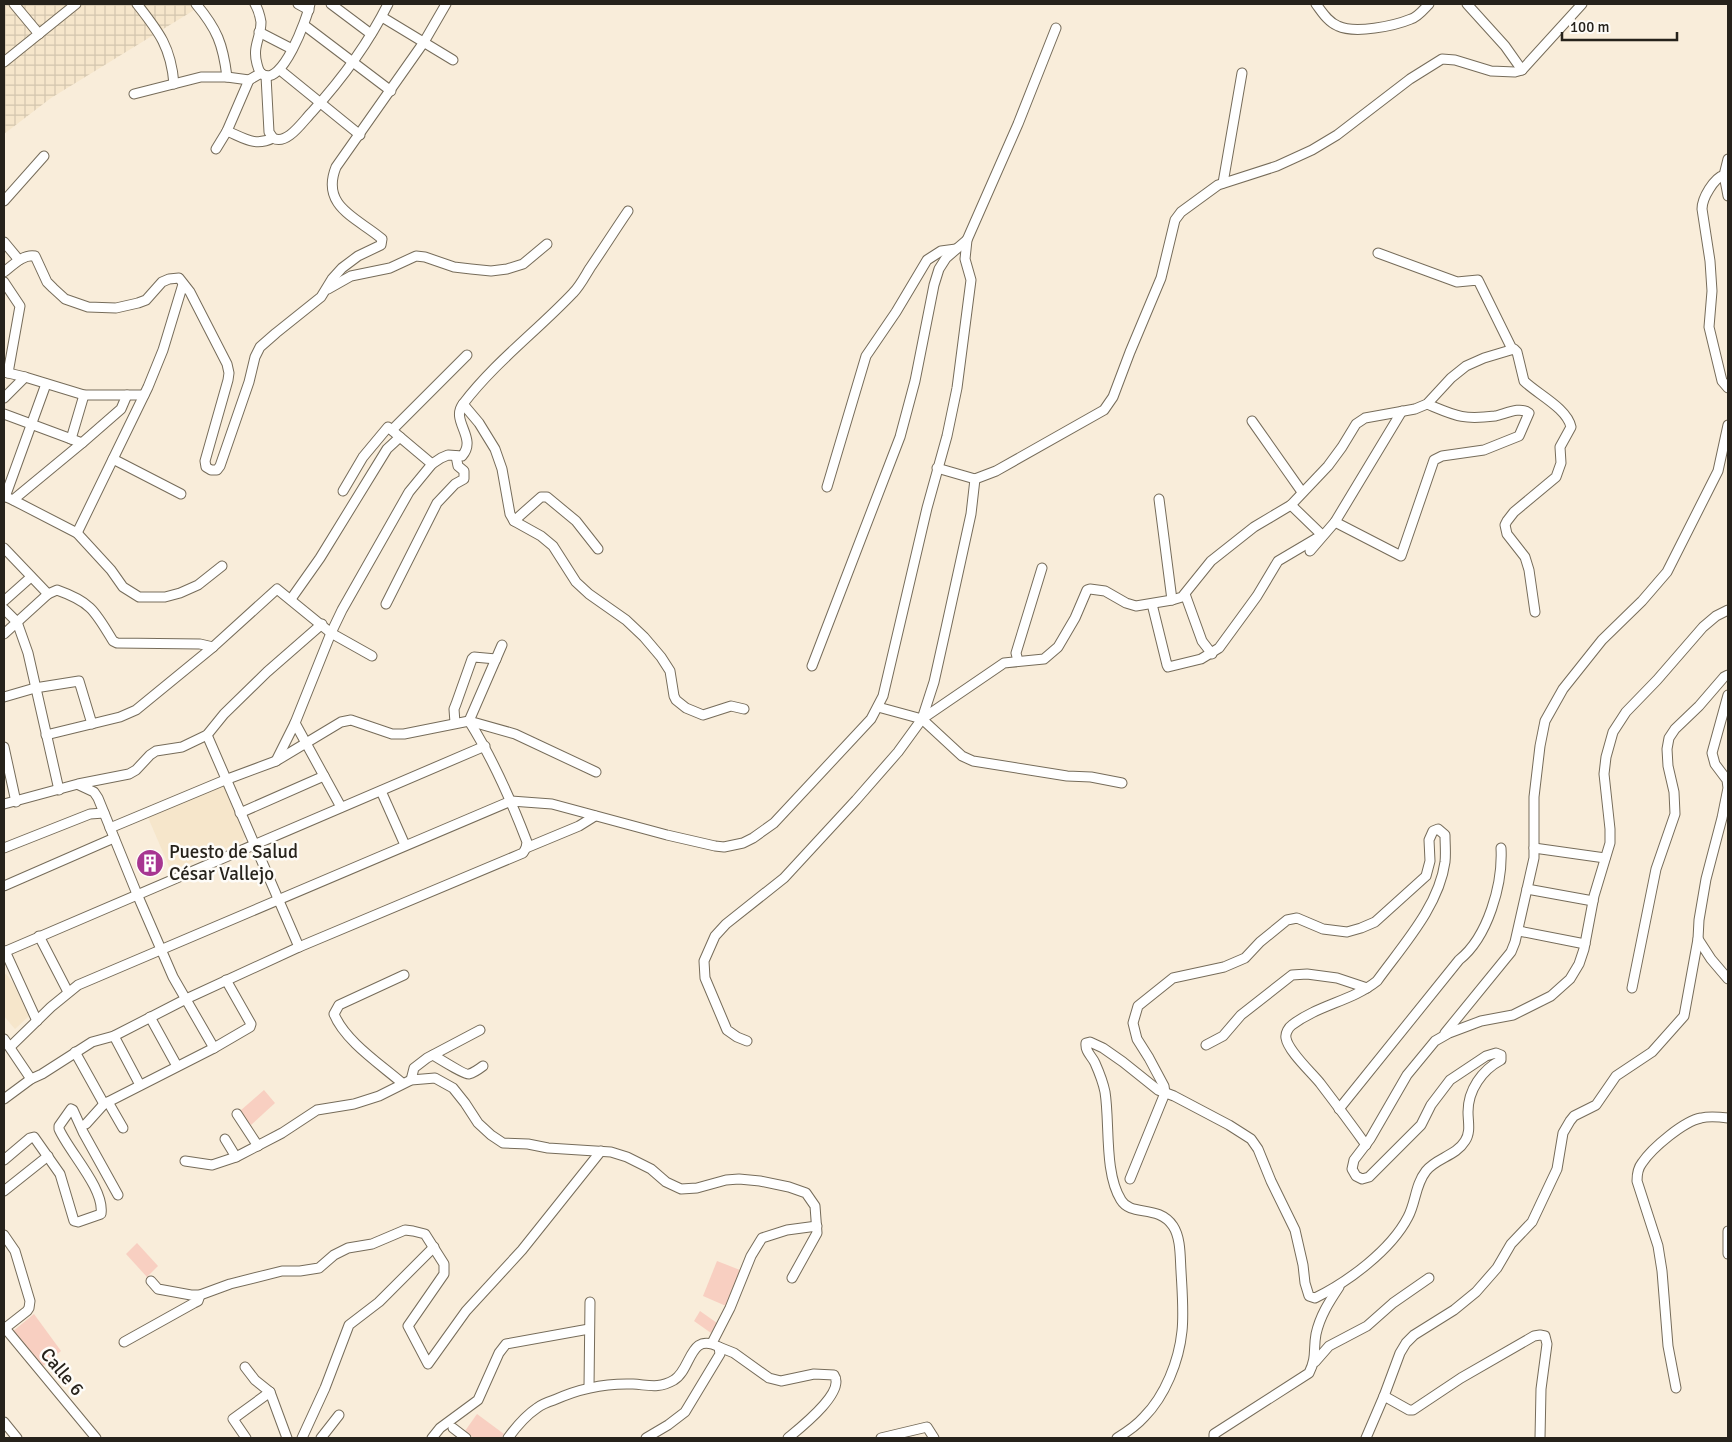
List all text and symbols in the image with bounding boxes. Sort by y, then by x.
scale bar [1562,10,1677,42]
text: 100 m [1570,18,1610,36]
place label: Puesto de Salud César Vallejo [169,840,298,886]
building icon: Puesto de Salud César Vallejo [135,848,165,878]
street label: Calle 6 [35,1343,89,1401]

